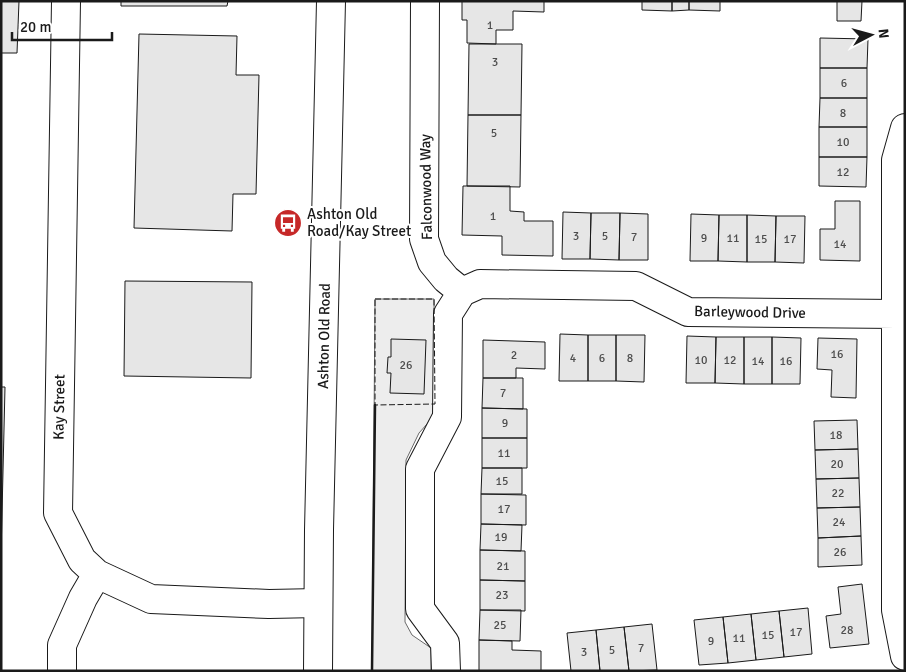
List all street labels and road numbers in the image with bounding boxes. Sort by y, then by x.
street label: Falconwood Way [416,134,436,240]
street label: Ashton Old Road [314,283,334,389]
street label: Barleywood Drive [694,302,806,322]
street label: Kay Street [49,374,69,440]

